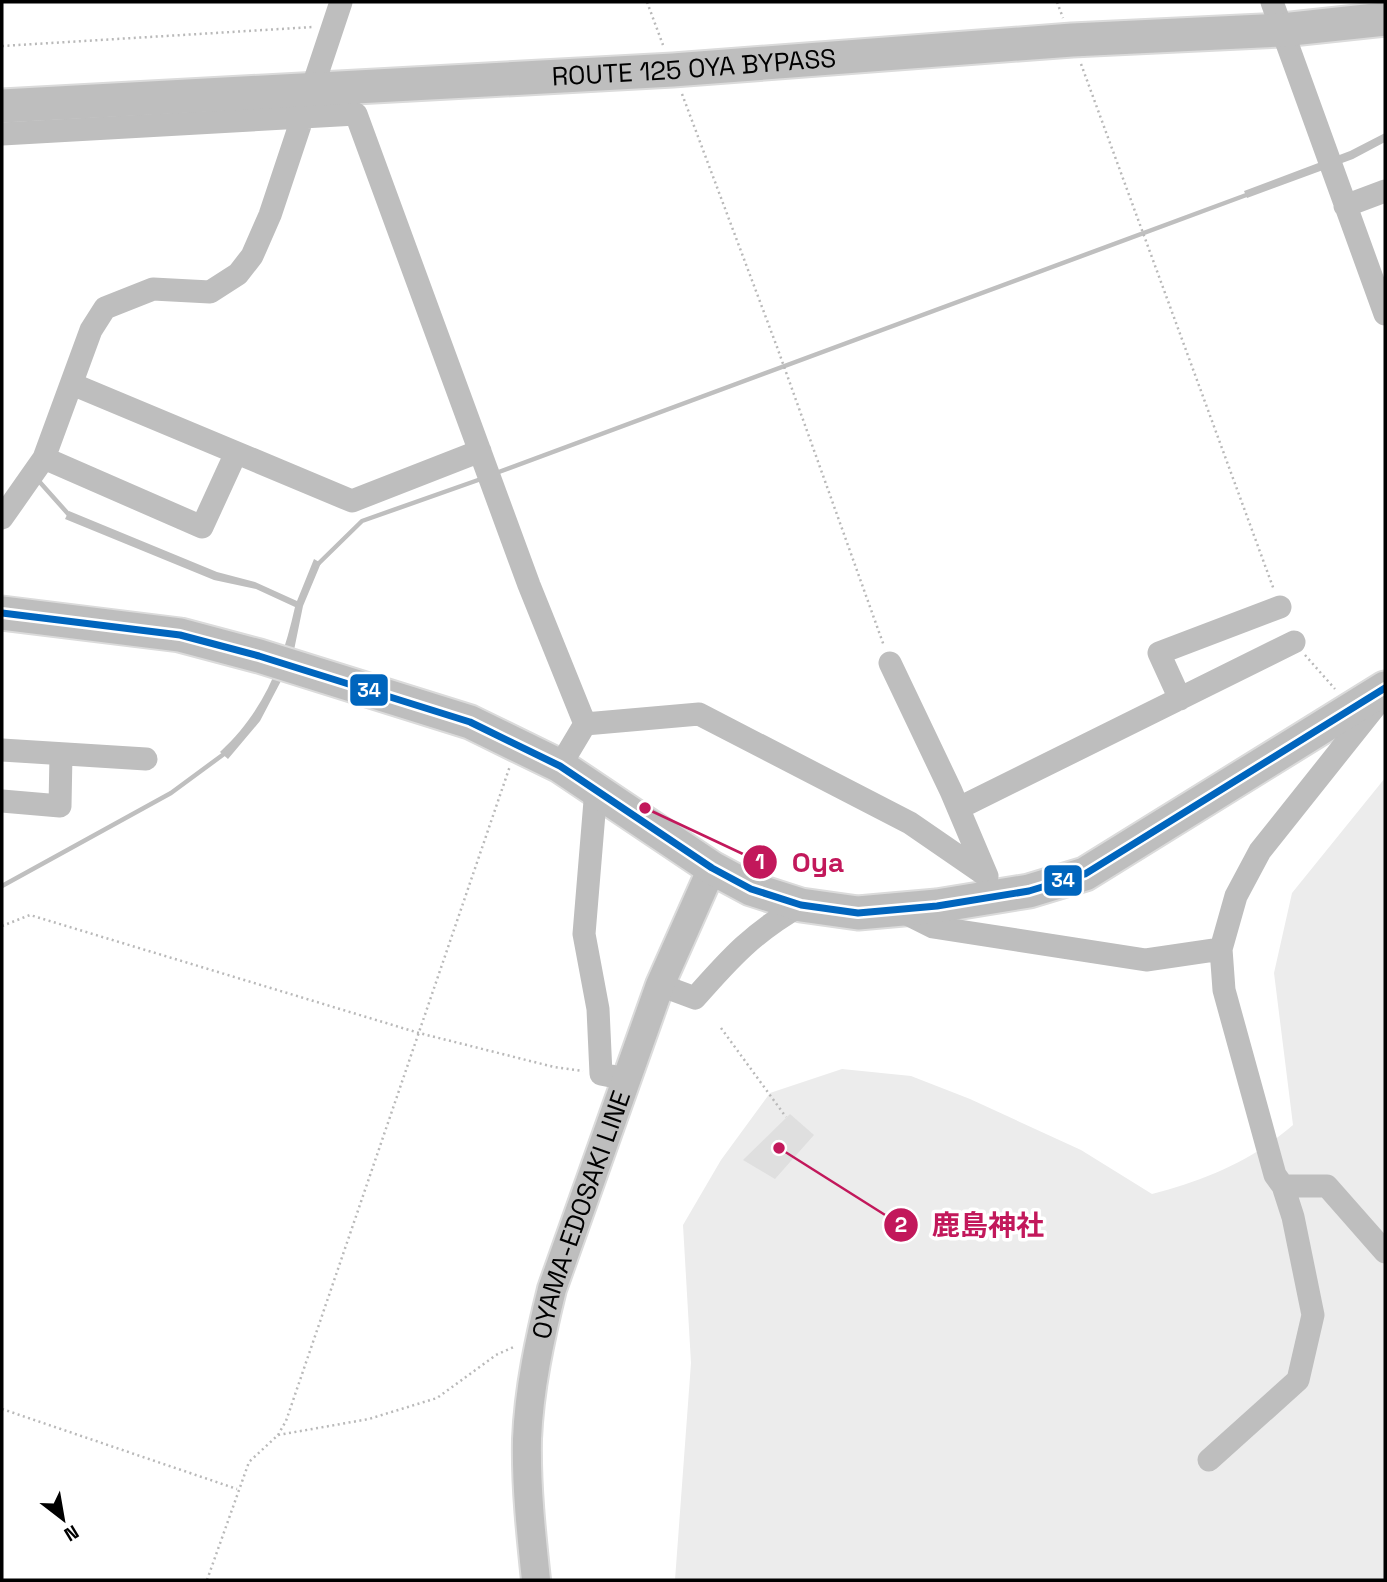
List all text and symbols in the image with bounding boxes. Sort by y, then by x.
street label: ROUTE 125 OYA BYPASS [551,41,837,93]
line badge: 34 [349,673,389,707]
text: 34 [357,678,381,703]
callout: Oya [743,837,858,886]
text: Oya [792,844,844,880]
text: 1 [755,848,765,875]
line badge: 34 [1043,864,1083,897]
text: 34 [1051,868,1075,893]
street label: OYAMA-EDOSAKI LINE [524,1086,638,1342]
callout: 鹿島神社 [883,1200,1058,1249]
text: 鹿島神社 [932,1207,1044,1243]
text: 2 [895,1211,907,1238]
north arrow [28,1484,98,1554]
text: N [60,1519,83,1547]

